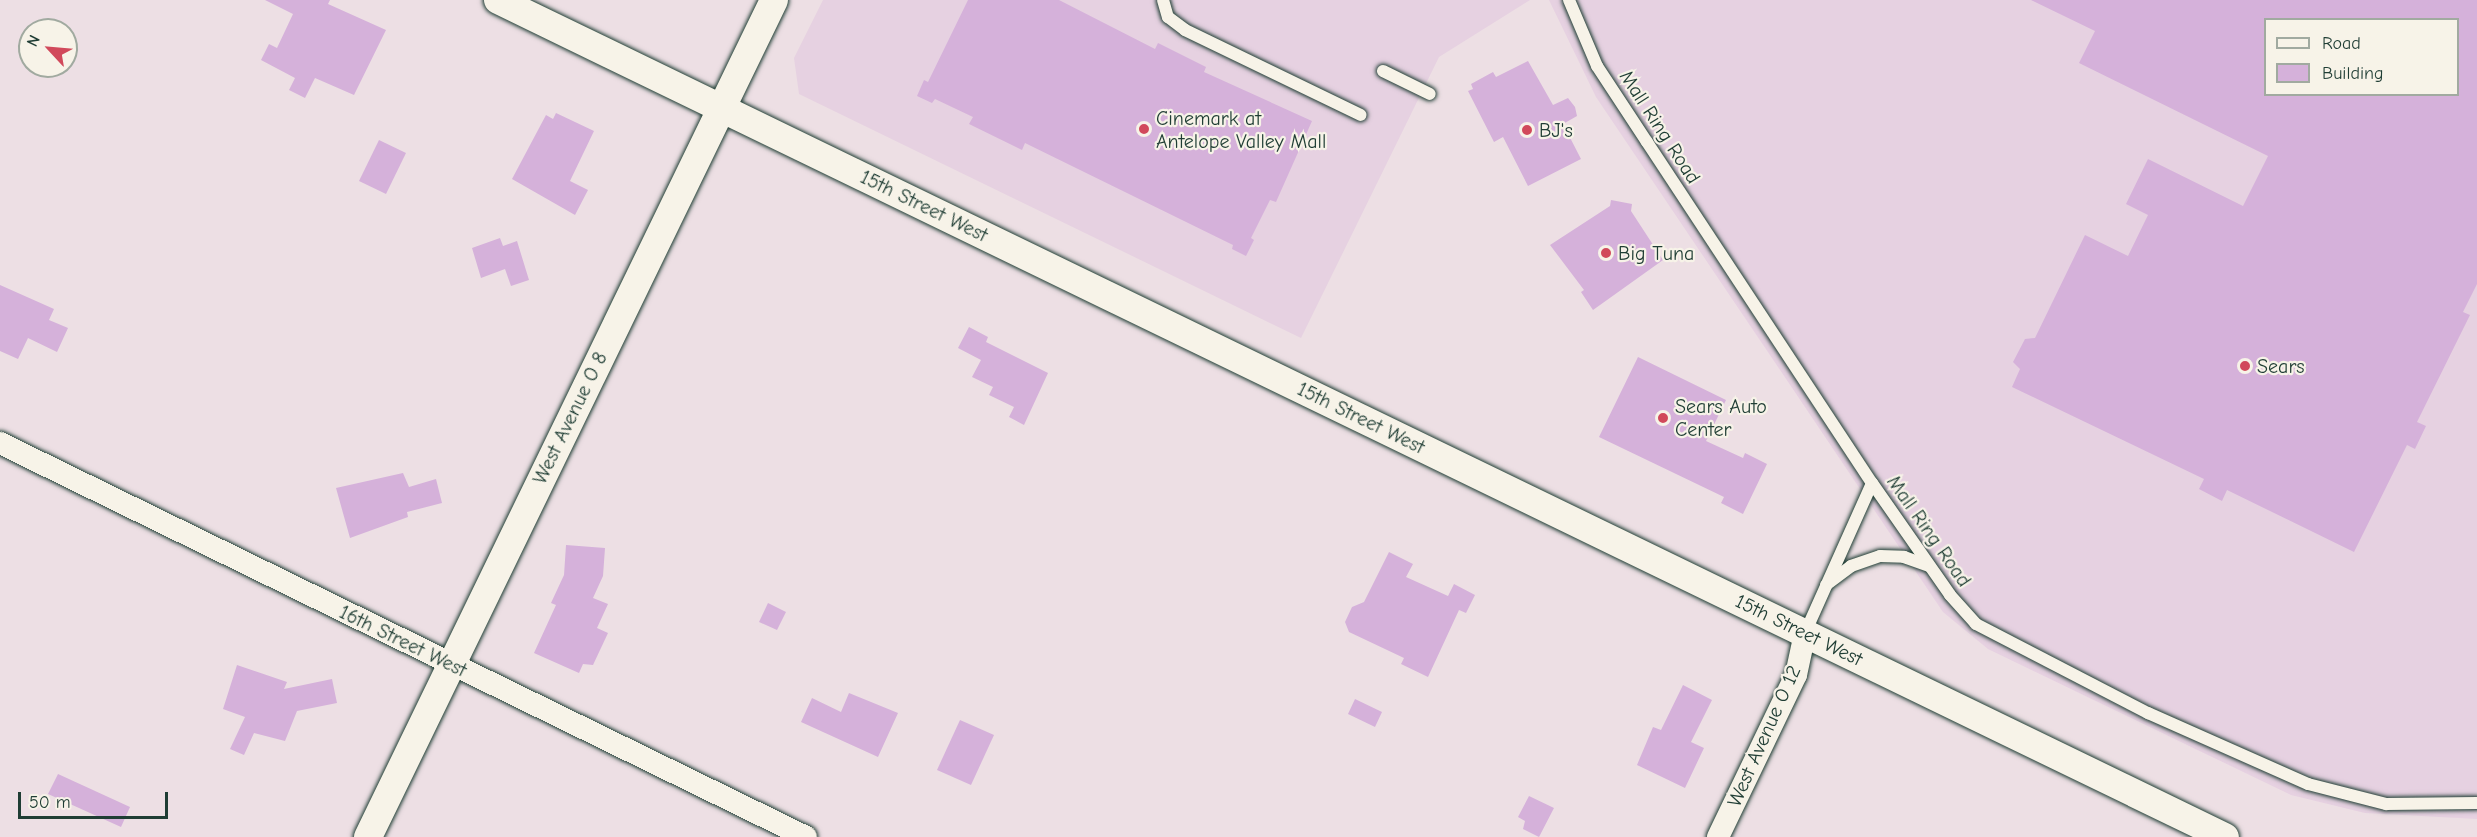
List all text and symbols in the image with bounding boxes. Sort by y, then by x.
north arrow [18,18,78,78]
legend [2264,18,2459,96]
text: N [23,32,44,50]
text: Road [2322,33,2361,54]
text: Building [2322,63,2384,84]
street label: Mall Ring Road [1614,66,1706,188]
place label: Cinemark at Antelope Valley Mall [1156,106,1326,153]
place label: BJ's [1539,118,1573,142]
marker: Cinemark at Antelope Valley Mall [1137,122,1151,136]
marker: BJ's [1520,123,1534,137]
street label: 15th Street West [856,165,992,247]
place label: Big Tuna [1618,241,1694,265]
marker: Big Tuna [1599,246,1613,260]
street label: West Avenue O 8 [528,348,612,488]
place label: Sears [2257,354,2305,378]
marker: Sears [2238,359,2252,373]
street label: 15th Street West [1293,377,1429,459]
place label: Sears Auto Center [1675,394,1767,441]
marker: Sears Auto Center [1656,411,1670,425]
street label: Mall Ring Road [1882,471,1976,591]
street label: 15th Street West [1731,589,1867,671]
street label: 16th Street West [335,600,471,682]
street label: West Avenue O 12 [1722,662,1806,810]
scale bar [21,780,171,818]
text: 50 m [29,792,71,813]

